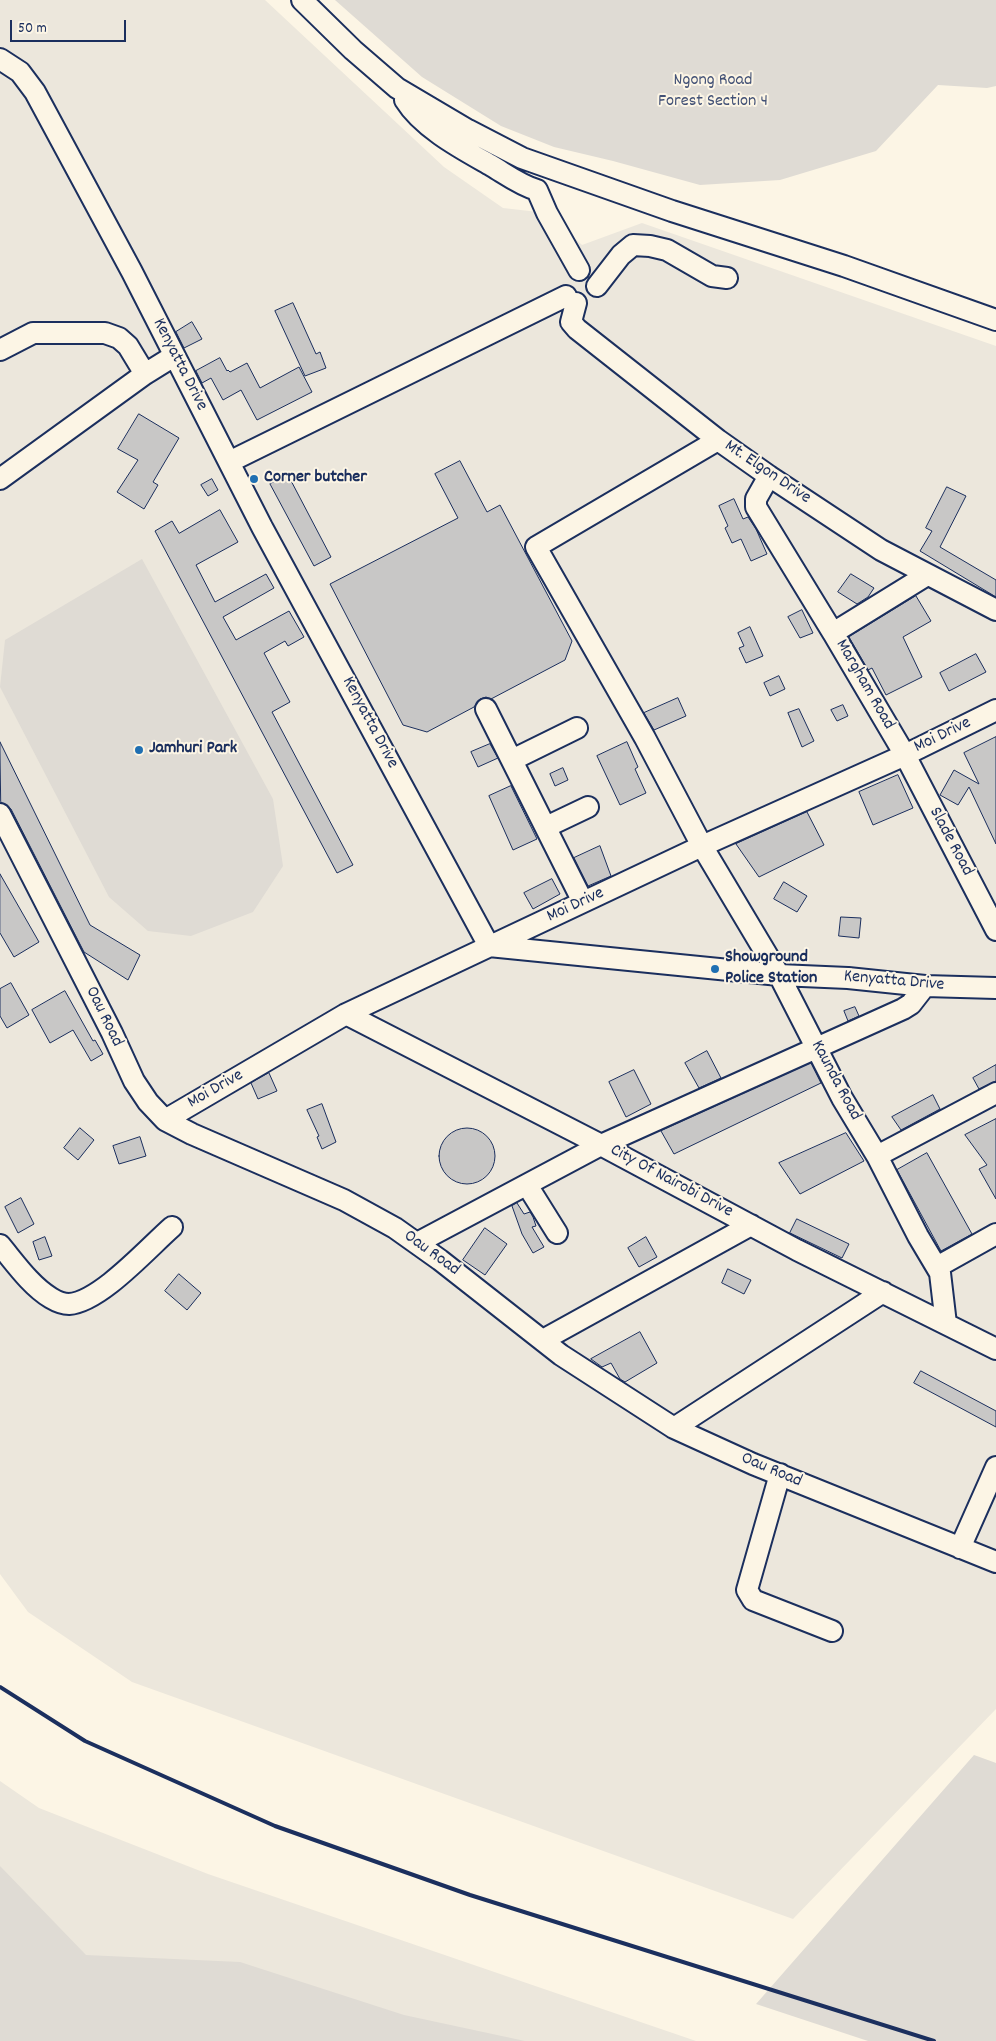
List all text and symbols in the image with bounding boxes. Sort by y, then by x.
scale bar [12,10,129,42]
text: 50 m [18,18,47,40]
park label: Ngong Road Forest Section 4 [658,71,768,114]
street label: Kenyatta Drive [146,315,212,415]
street label: Mt. Elgon Drive [720,436,814,510]
place label: Corner butcher [264,468,367,490]
marker: Corner butcher [248,473,260,485]
street label: Margham Road [830,636,898,734]
street label: Kenyatta Drive [336,673,402,773]
street label: Moi Drive [911,713,975,759]
place label: Jamhuri Park [149,739,237,761]
marker: Jamhuri Park [133,744,145,756]
street label: Slade Road [923,804,977,880]
street label: Moi Drive [544,883,608,929]
place label: Showground Police Station [725,948,817,991]
marker: Showground Police Station [709,963,721,975]
street label: Kenyatta Drive [843,967,945,997]
street label: Oau Road [79,983,127,1051]
street label: Kaunda Road [805,1037,865,1125]
street label: Moi Drive [184,1065,248,1115]
street label: City Of Nairobi Drive [606,1140,736,1224]
street label: Oau Road [399,1226,463,1282]
street label: Oau Road [737,1448,805,1494]

